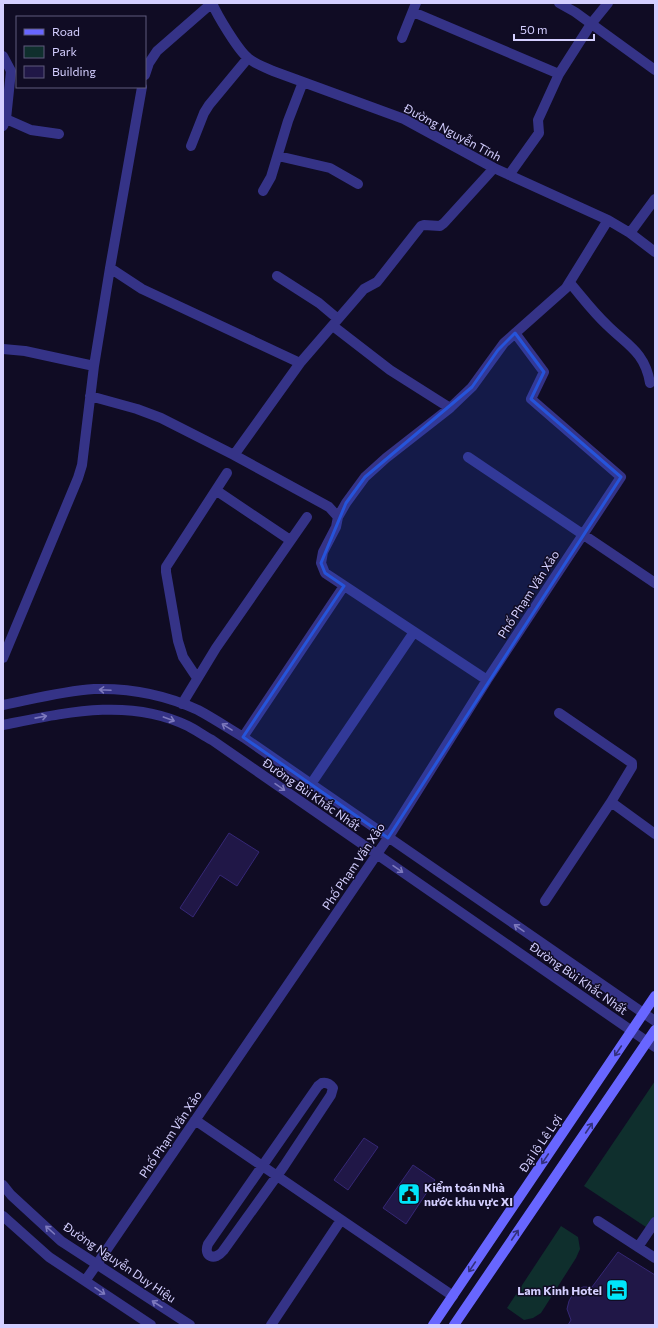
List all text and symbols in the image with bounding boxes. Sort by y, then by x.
legend [16,16,146,88]
scale bar [514,16,594,42]
text: 50 m [520,22,548,36]
text: Road [52,24,80,38]
text: Park [52,44,78,58]
text: Building [52,64,96,78]
street label: Đường Nguyễn Tĩnh [401,100,504,164]
street label: Phố Phạm Văn Xảo [494,547,562,641]
one-way arrow [99,686,112,694]
one-way arrow [34,713,47,721]
one-way arrow [163,716,176,723]
one-way arrow [221,723,233,731]
street label: Đường Bùi Khắc Nhất [260,754,364,833]
one-way arrow [274,783,285,791]
street label: Phố Phạm Văn Xảo [319,820,387,912]
one-way arrow [392,865,403,873]
one-way arrow [514,924,525,932]
street label: Đường Bùi Khắc Nhất [527,938,631,1017]
one-way arrow [613,1046,622,1057]
street label: Phố Phạm Văn Xảo [136,1088,204,1180]
street label: Đại lộ Lê Lợi [515,1112,564,1175]
one-way arrow [584,1122,593,1133]
one-way arrow [541,1153,549,1164]
place label: Kiểm toán Nhà nước khu vực XI [424,1180,513,1209]
public building icon: Kiểm toán Nhà nước khu vực XI [396,1181,422,1207]
street label: Đường Nguyễn Duy Hiệu [60,1219,179,1305]
one-way arrow [45,1226,55,1235]
one-way arrow [511,1230,519,1241]
one-way arrow [468,1261,476,1272]
hotel icon: Lam Kinh Hotel [604,1277,630,1303]
place label: Lam Kinh Hotel [517,1283,602,1297]
one-way arrow [94,1287,105,1295]
one-way arrow [151,1299,163,1307]

